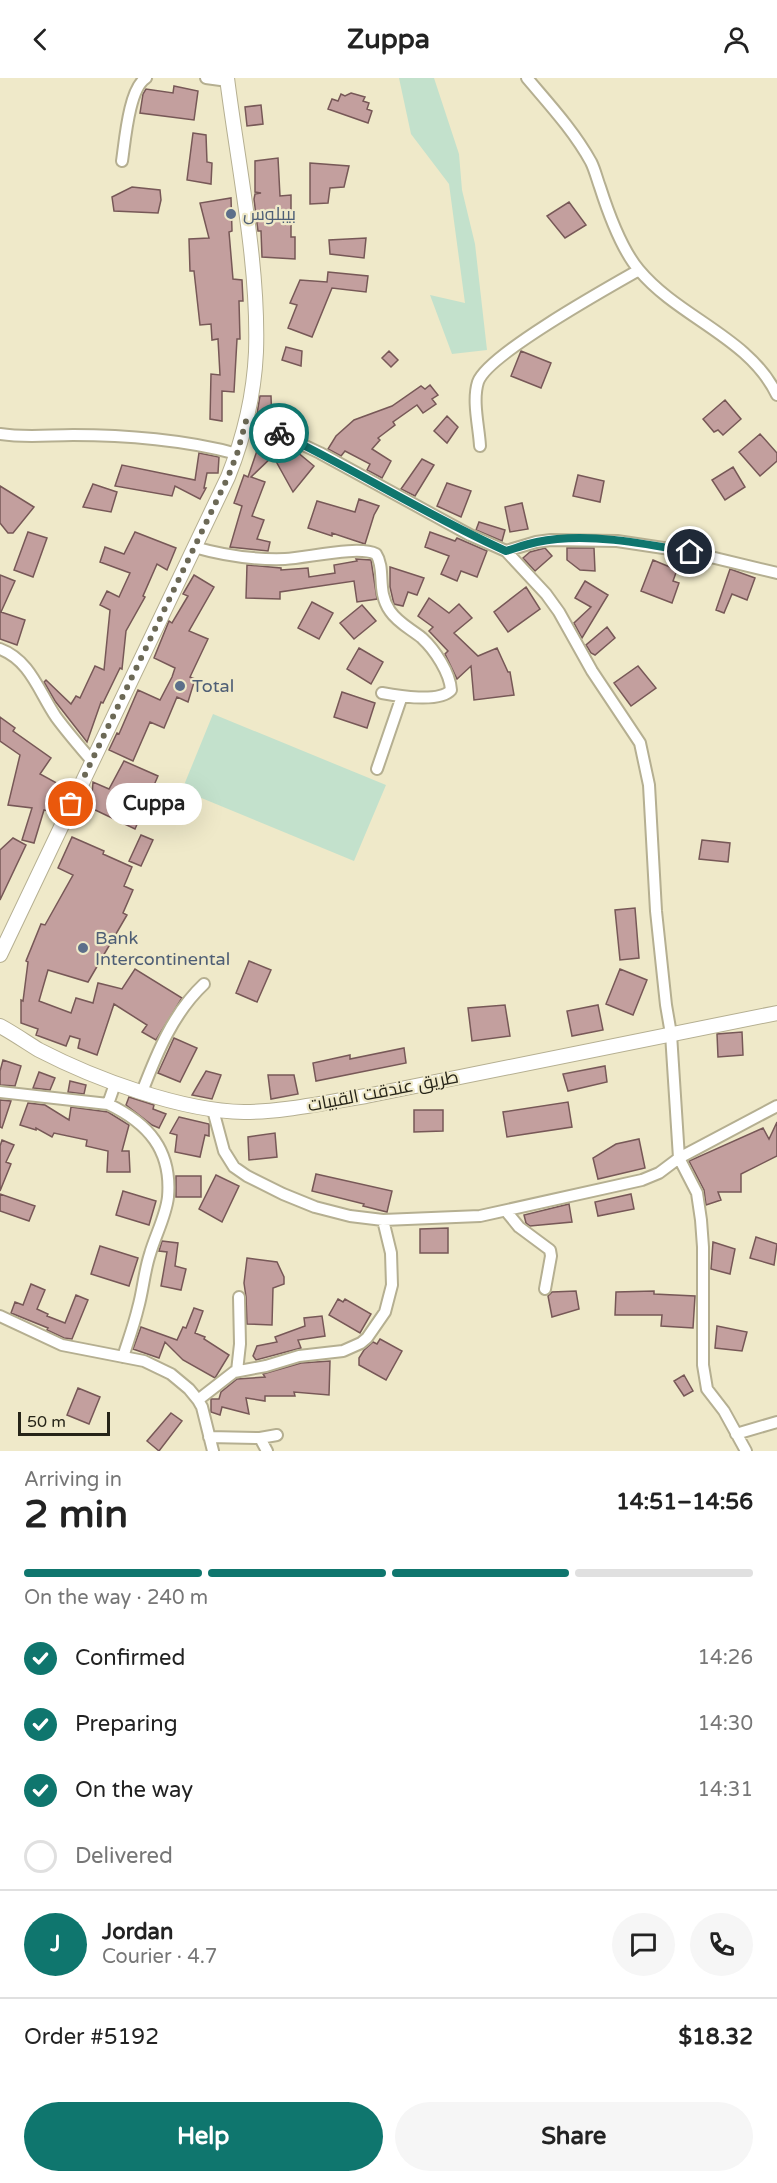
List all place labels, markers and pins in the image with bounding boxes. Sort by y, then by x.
place label: بيبلوس [243,203,296,225]
marker: بيبلوس [224,207,238,221]
pin [664,526,715,577]
place label: Total [192,675,234,697]
marker: Total [173,679,187,693]
pin [45,778,96,829]
callout: Cuppa [107,783,203,825]
place label: Bank Intercontinental [95,927,230,970]
marker: Bank Intercontinental [76,941,90,955]

